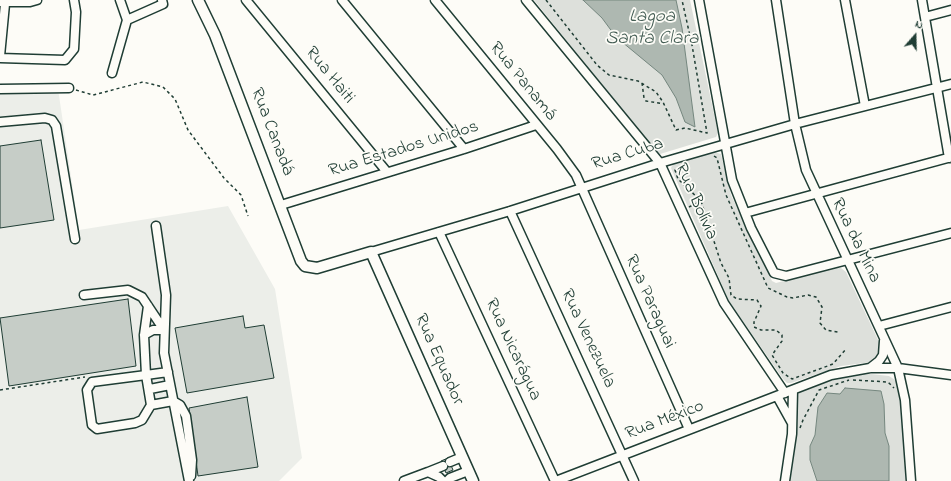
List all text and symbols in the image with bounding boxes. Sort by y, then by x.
water label: Lagoa Santa Clara [605,7,699,51]
north arrow [895,16,935,56]
text: N [913,16,925,34]
street label: Rua Panamá [484,38,560,126]
street label: Rua Haiti [299,43,359,109]
street label: Rua Canadá [244,85,298,179]
street label: Rua Estados Unidos [326,117,482,183]
street label: Rua Cuba [590,134,666,176]
street label: Rua Bolívia [669,160,721,244]
street label: Rua da Mina [825,195,885,287]
street label: Rua Paraguai [619,252,679,352]
street label: Rua Venezuela [555,286,619,392]
street label: Rua Nicarágua [479,295,545,405]
street label: Rua Equador [408,311,468,409]
street label: Rua México [623,396,707,446]

